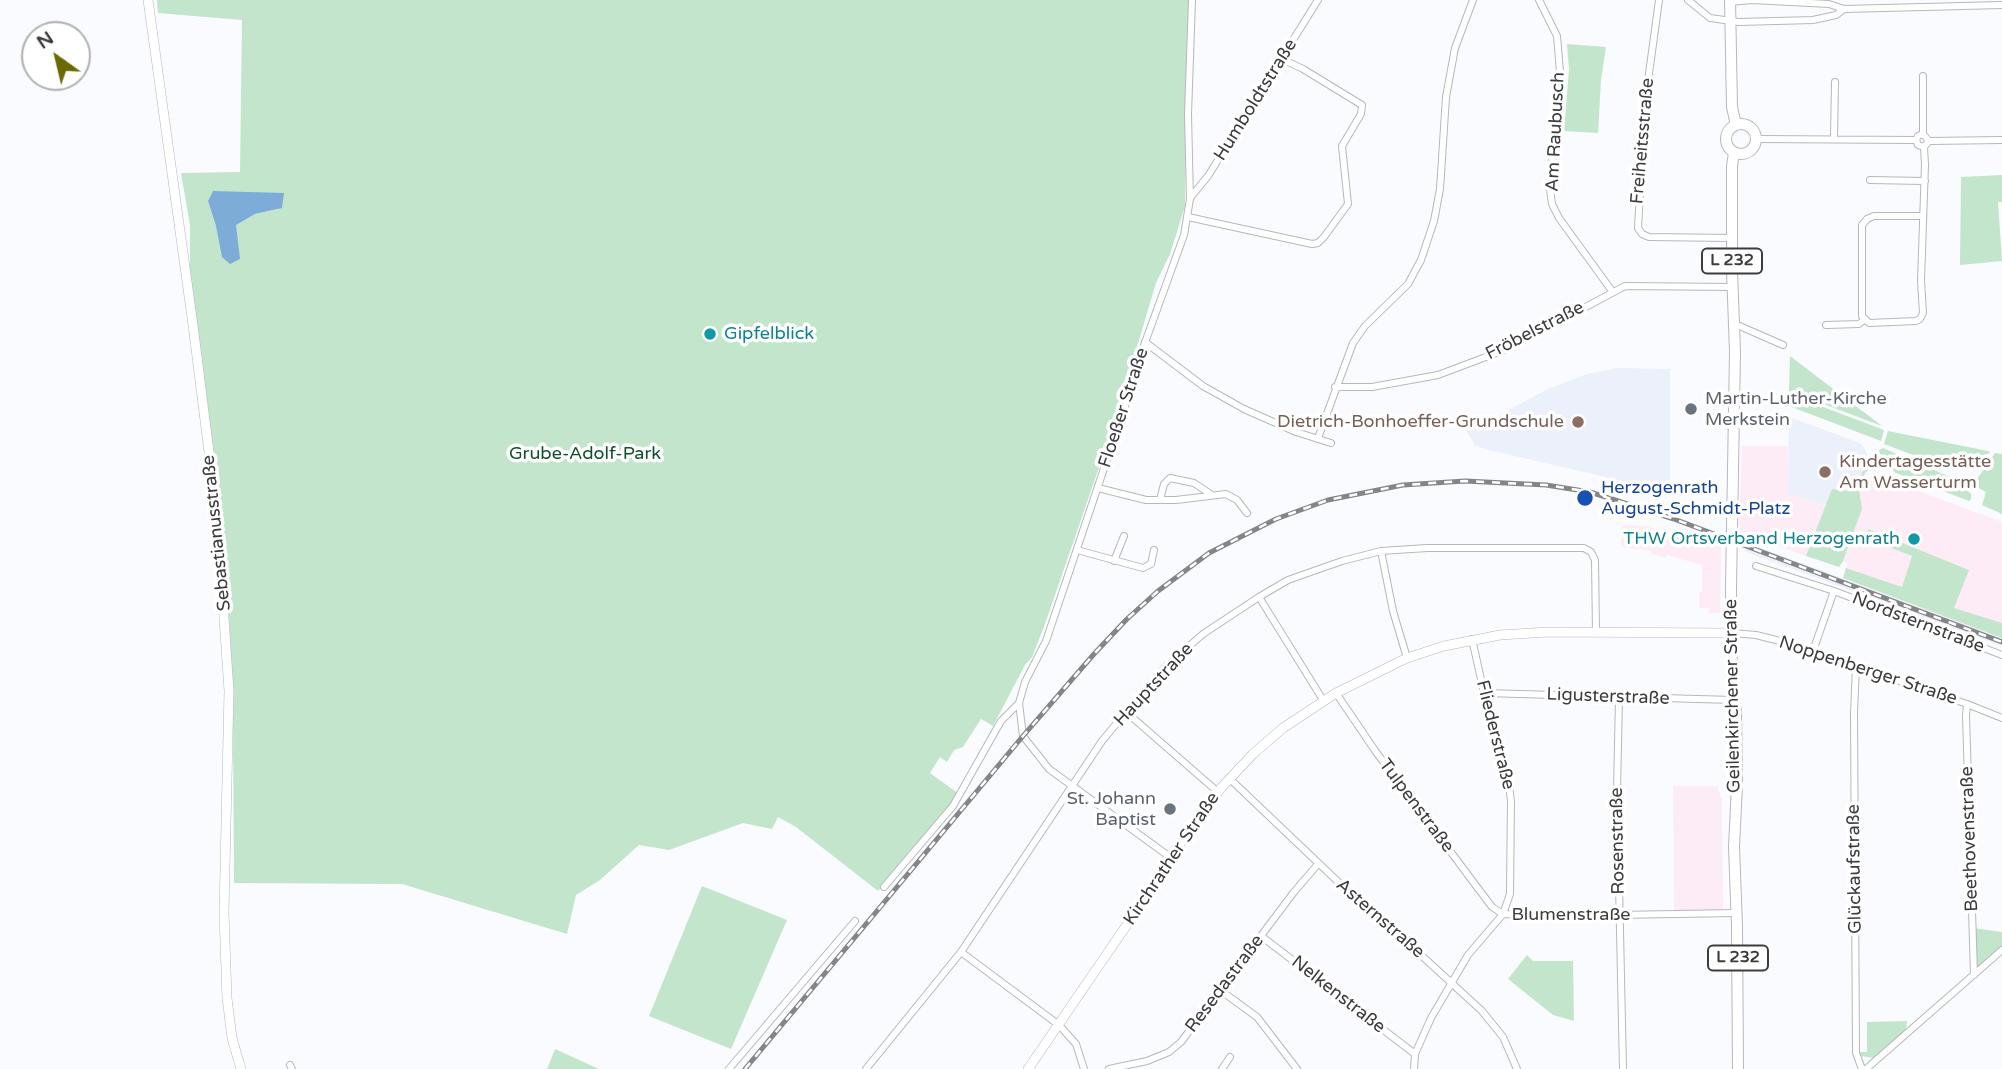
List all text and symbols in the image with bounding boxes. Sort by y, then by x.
north arrow [21,21,91,91]
text: N [33,27,58,54]
street label: Humboldtstraße [1210,35,1302,165]
street label: Am Raubusch [1542,72,1570,192]
street label: Freiheitsstraße [1627,77,1659,205]
road number: L 232 [1702,248,1762,274]
street label: Fröbelstraße [1482,297,1588,365]
place label: Gipfelblick [724,323,814,345]
marker: Gipfelblick [702,326,718,342]
street label: Floeßer Straße [1094,345,1154,471]
place label: Martin-Luther-Kirche Merkstein [1705,388,1887,430]
marker: Martin-Luther-Kirche Merkstein [1683,401,1699,417]
place label: Dietrich-Bonhoeffer-Grundschule [1277,411,1564,433]
marker: Dietrich-Bonhoeffer-Grundschule [1570,414,1586,430]
park label: Grube-Adolf-Park [509,443,661,465]
place label: Kindertagesstätte Am Wasserturm [1839,451,1991,494]
street label: Sebastianusstraße [198,454,236,612]
marker: Kindertagesstätte Am Wasserturm [1817,464,1833,480]
place label: Herzogenrath August-Schmidt-Platz [1601,477,1790,520]
marker: Herzogenrath August-Schmidt-Platz [1575,488,1595,508]
place label: THW Ortsverband Herzogenrath [1623,528,1900,550]
marker: THW Ortsverband Herzogenrath [1906,531,1922,547]
street label: Nordsternstraße [1849,588,1987,658]
street label: Geilenkirchener Straße [1721,599,1745,793]
street label: Noppenberger Straße [1776,632,1960,710]
street label: Hauptstraße [1110,639,1198,731]
street label: Fliederstraße [1471,678,1519,792]
street label: Ligusterstraße [1546,684,1670,710]
street label: Tulpenstraße [1374,755,1458,857]
street label: Beethovenstraße [1957,766,1983,912]
street label: Rosenstraße [1606,787,1630,895]
place label: St. Johann Baptist [1067,788,1156,830]
street label: Kirchrather Straße [1119,788,1225,930]
marker: St. Johann Baptist [1162,801,1178,817]
street label: Glückaufstraße [1843,804,1867,934]
street label: Asternstraße [1331,875,1429,963]
street label: Blumenstraße [1511,904,1631,926]
street label: Resedastraße [1181,931,1269,1037]
road number: L 232 [1708,946,1768,970]
street label: Nelkenstraße [1287,952,1389,1038]

